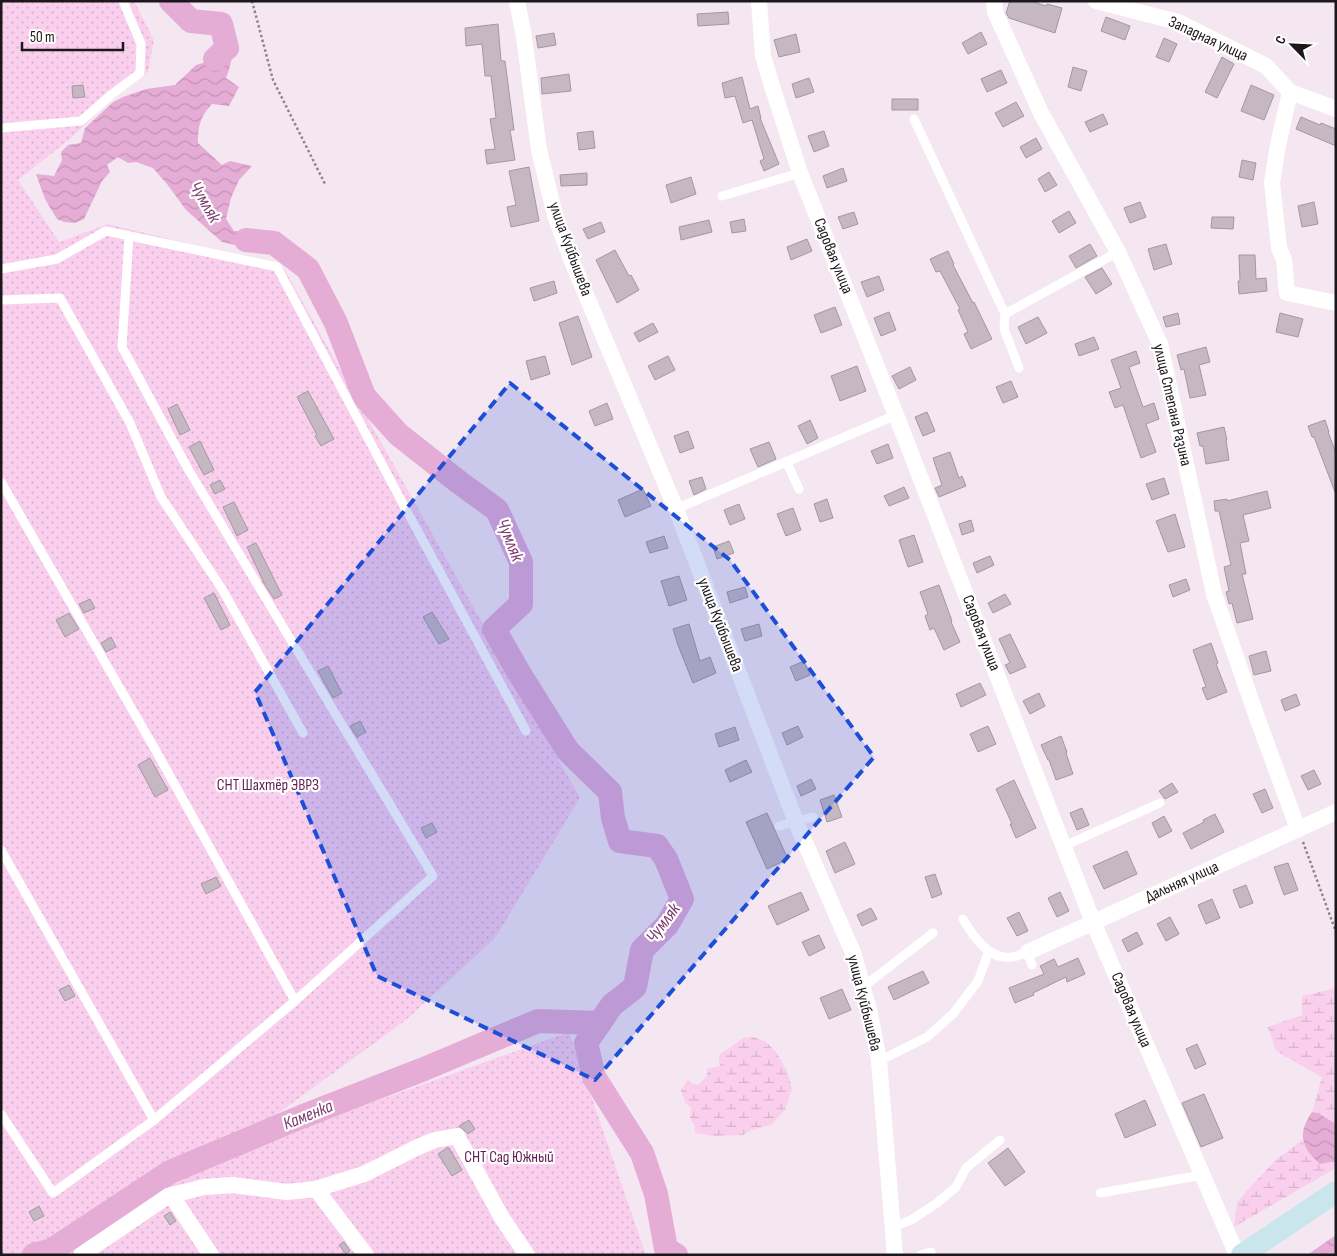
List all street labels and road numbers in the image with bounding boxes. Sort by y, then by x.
street label: Западная улица [1165,12,1251,66]
street label: улица Куйбышева [544,199,596,299]
street label: Садовая улица [809,215,857,297]
street label: улица Степана Разина [1149,342,1195,468]
street label: улица Куйбышева [693,576,747,674]
street label: Садовая улица [958,592,1004,674]
street label: Дальняя улица [1142,857,1222,907]
street label: улица Куйбышева [843,953,885,1053]
street label: Садовая улица [1107,970,1155,1050]

